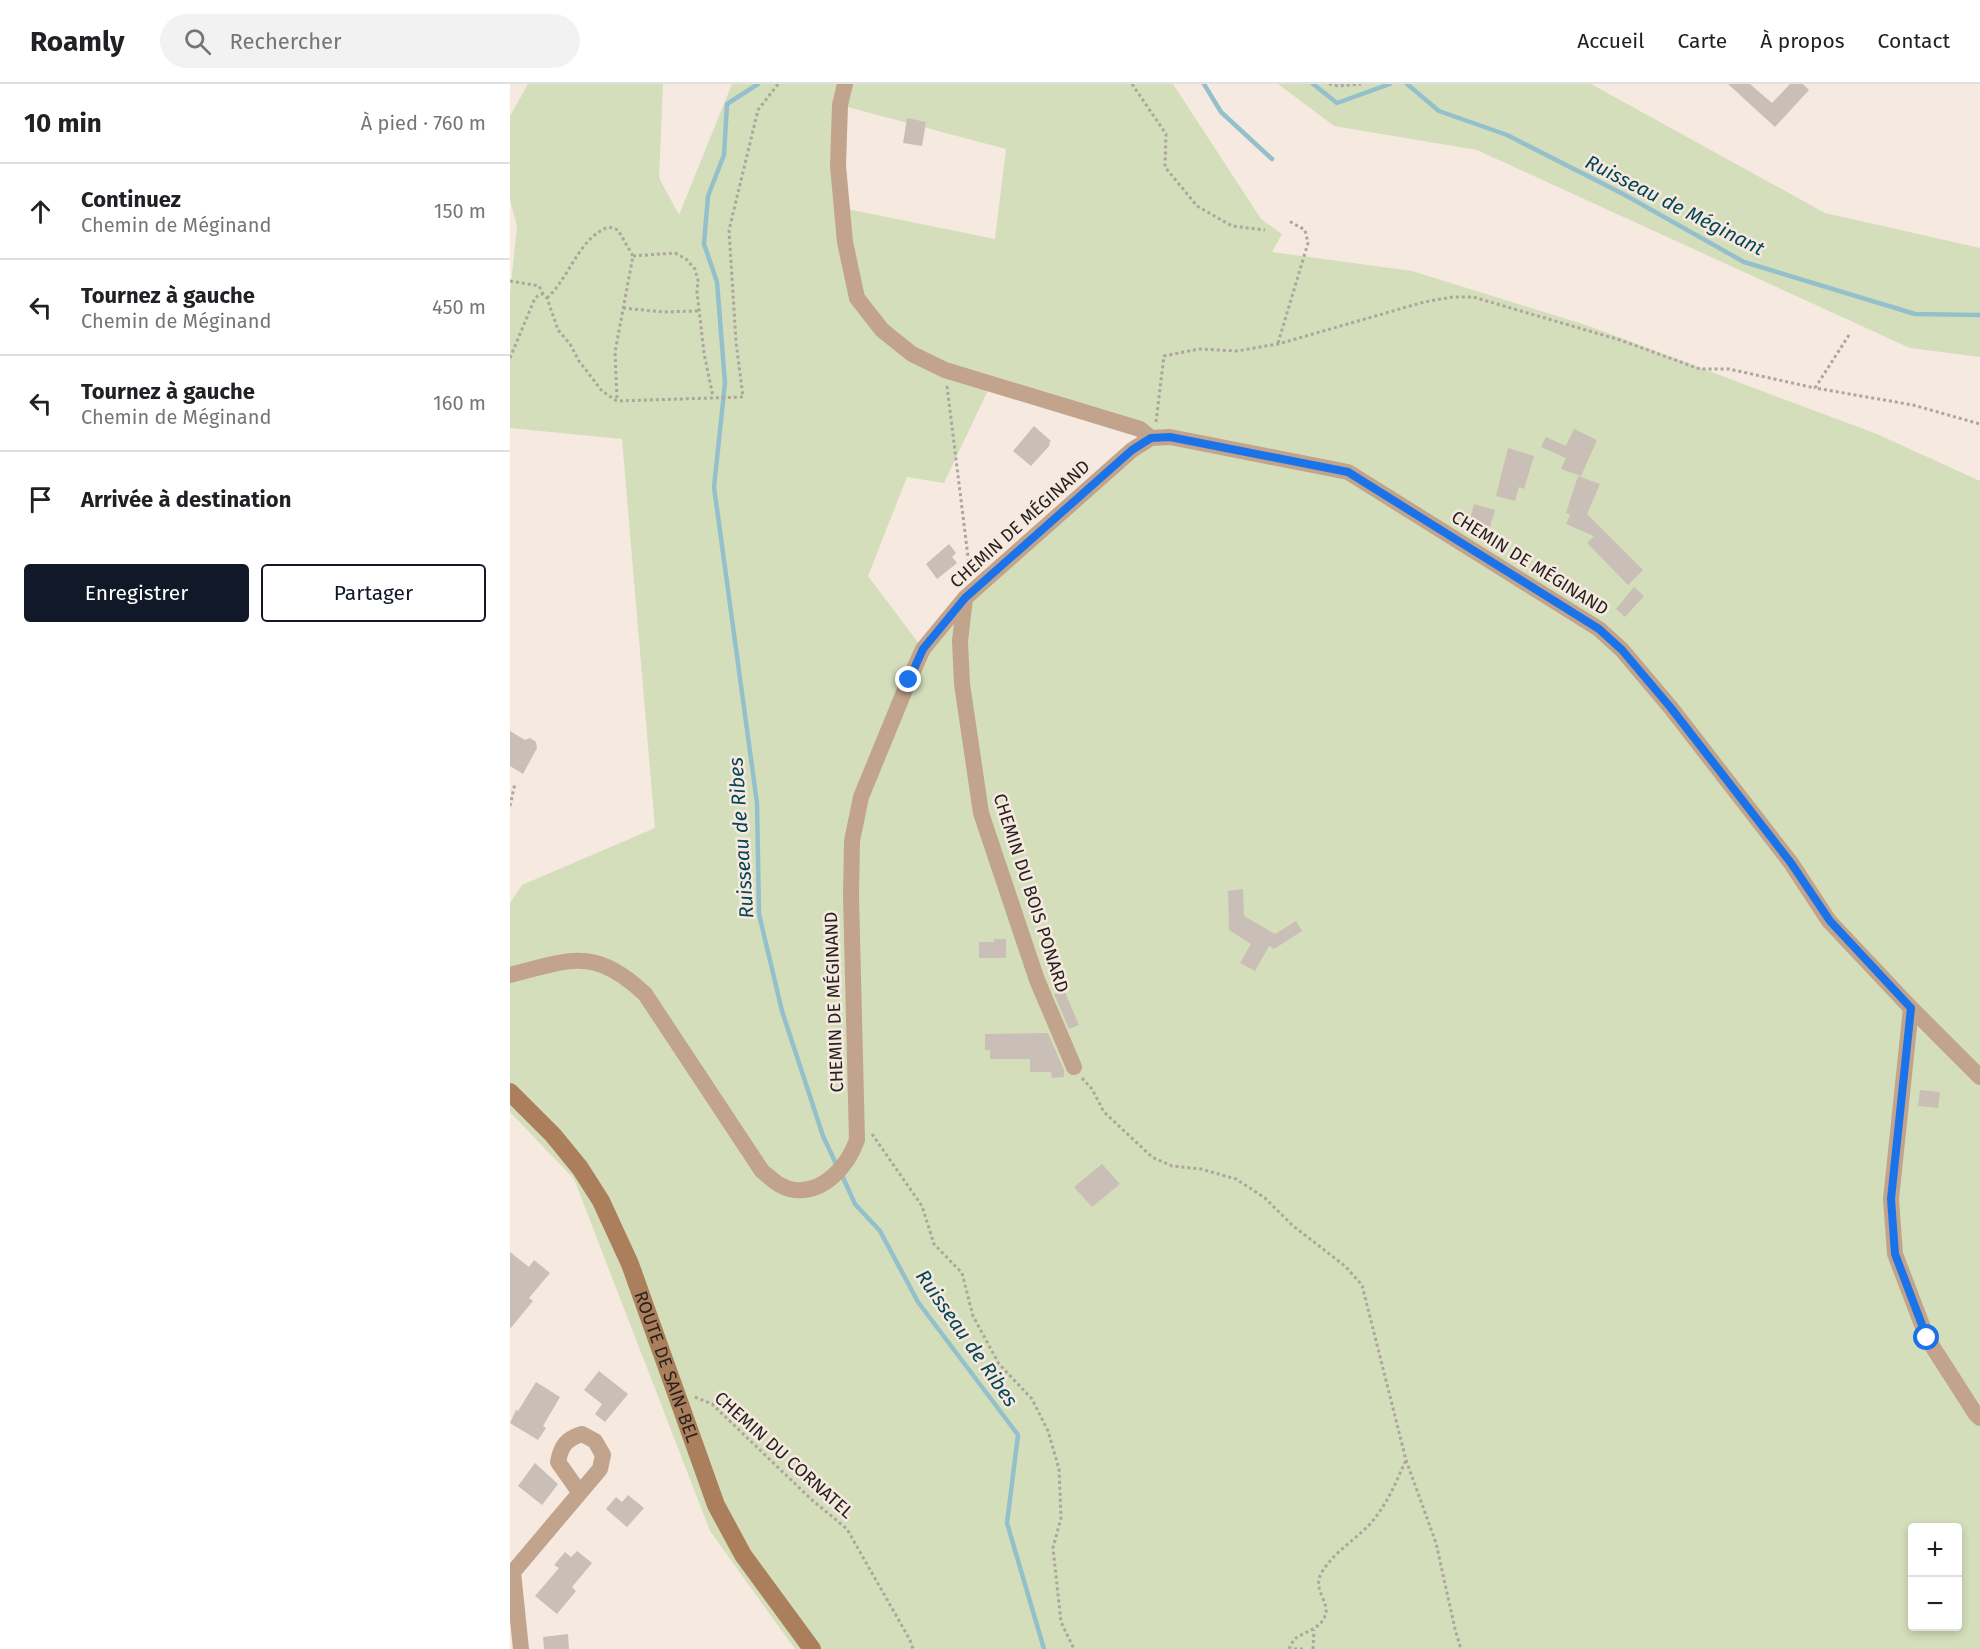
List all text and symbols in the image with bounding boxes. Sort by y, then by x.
search box [160,14,580,68]
text: Roamly [30,25,124,58]
icon: search [181,25,214,58]
text: Rechercher [229,28,342,55]
text: Accueil [1577,28,1644,54]
text: Carte [1677,28,1727,54]
text: À propos [1760,28,1845,54]
text: Contact [1878,28,1950,54]
text: 10 min [24,108,102,139]
text: À pied · 760 m [361,111,486,135]
water label: Ruisseau de Méginant [1582,149,1769,261]
text: Continuez [81,186,181,213]
icon: ahead [24,195,57,228]
text: 150 m [434,199,486,223]
text: Chemin de Méginand [81,213,271,237]
text: Tournez à gauche [81,282,255,309]
icon: left [24,291,57,324]
text: 450 m [432,295,486,319]
text: Chemin de Méginand [81,309,271,333]
text: Tournez à gauche [81,378,255,405]
icon: left [24,387,57,420]
text: 160 m [433,391,486,415]
text: Chemin de Méginand [81,405,271,429]
street label: CHEMIN DE MÉGINAND [945,455,1095,593]
icon: arrive [24,483,57,516]
text: Arrivée à destination [81,486,291,513]
street label: CHEMIN DE MÉGINAND [1447,505,1613,620]
button: Enregistrer [24,564,249,622]
button: Partager [261,564,486,622]
route end [895,666,921,692]
water label: Ruisseau de Ribes [723,757,759,919]
street label: CHEMIN DU BOIS PONARD [988,791,1074,995]
street label: CHEMIN DE MÉGINAND [819,911,848,1093]
water label: Ruisseau de Ribes [911,1265,1023,1411]
street label: ROUTE DE SAIN-BEL [630,1288,704,1446]
route start [1913,1324,1939,1350]
street label: CHEMIN DU CORNATEL [710,1387,858,1523]
map controls [1908,1523,1962,1631]
button: + [1908,1523,1962,1577]
button: − [1908,1577,1962,1631]

